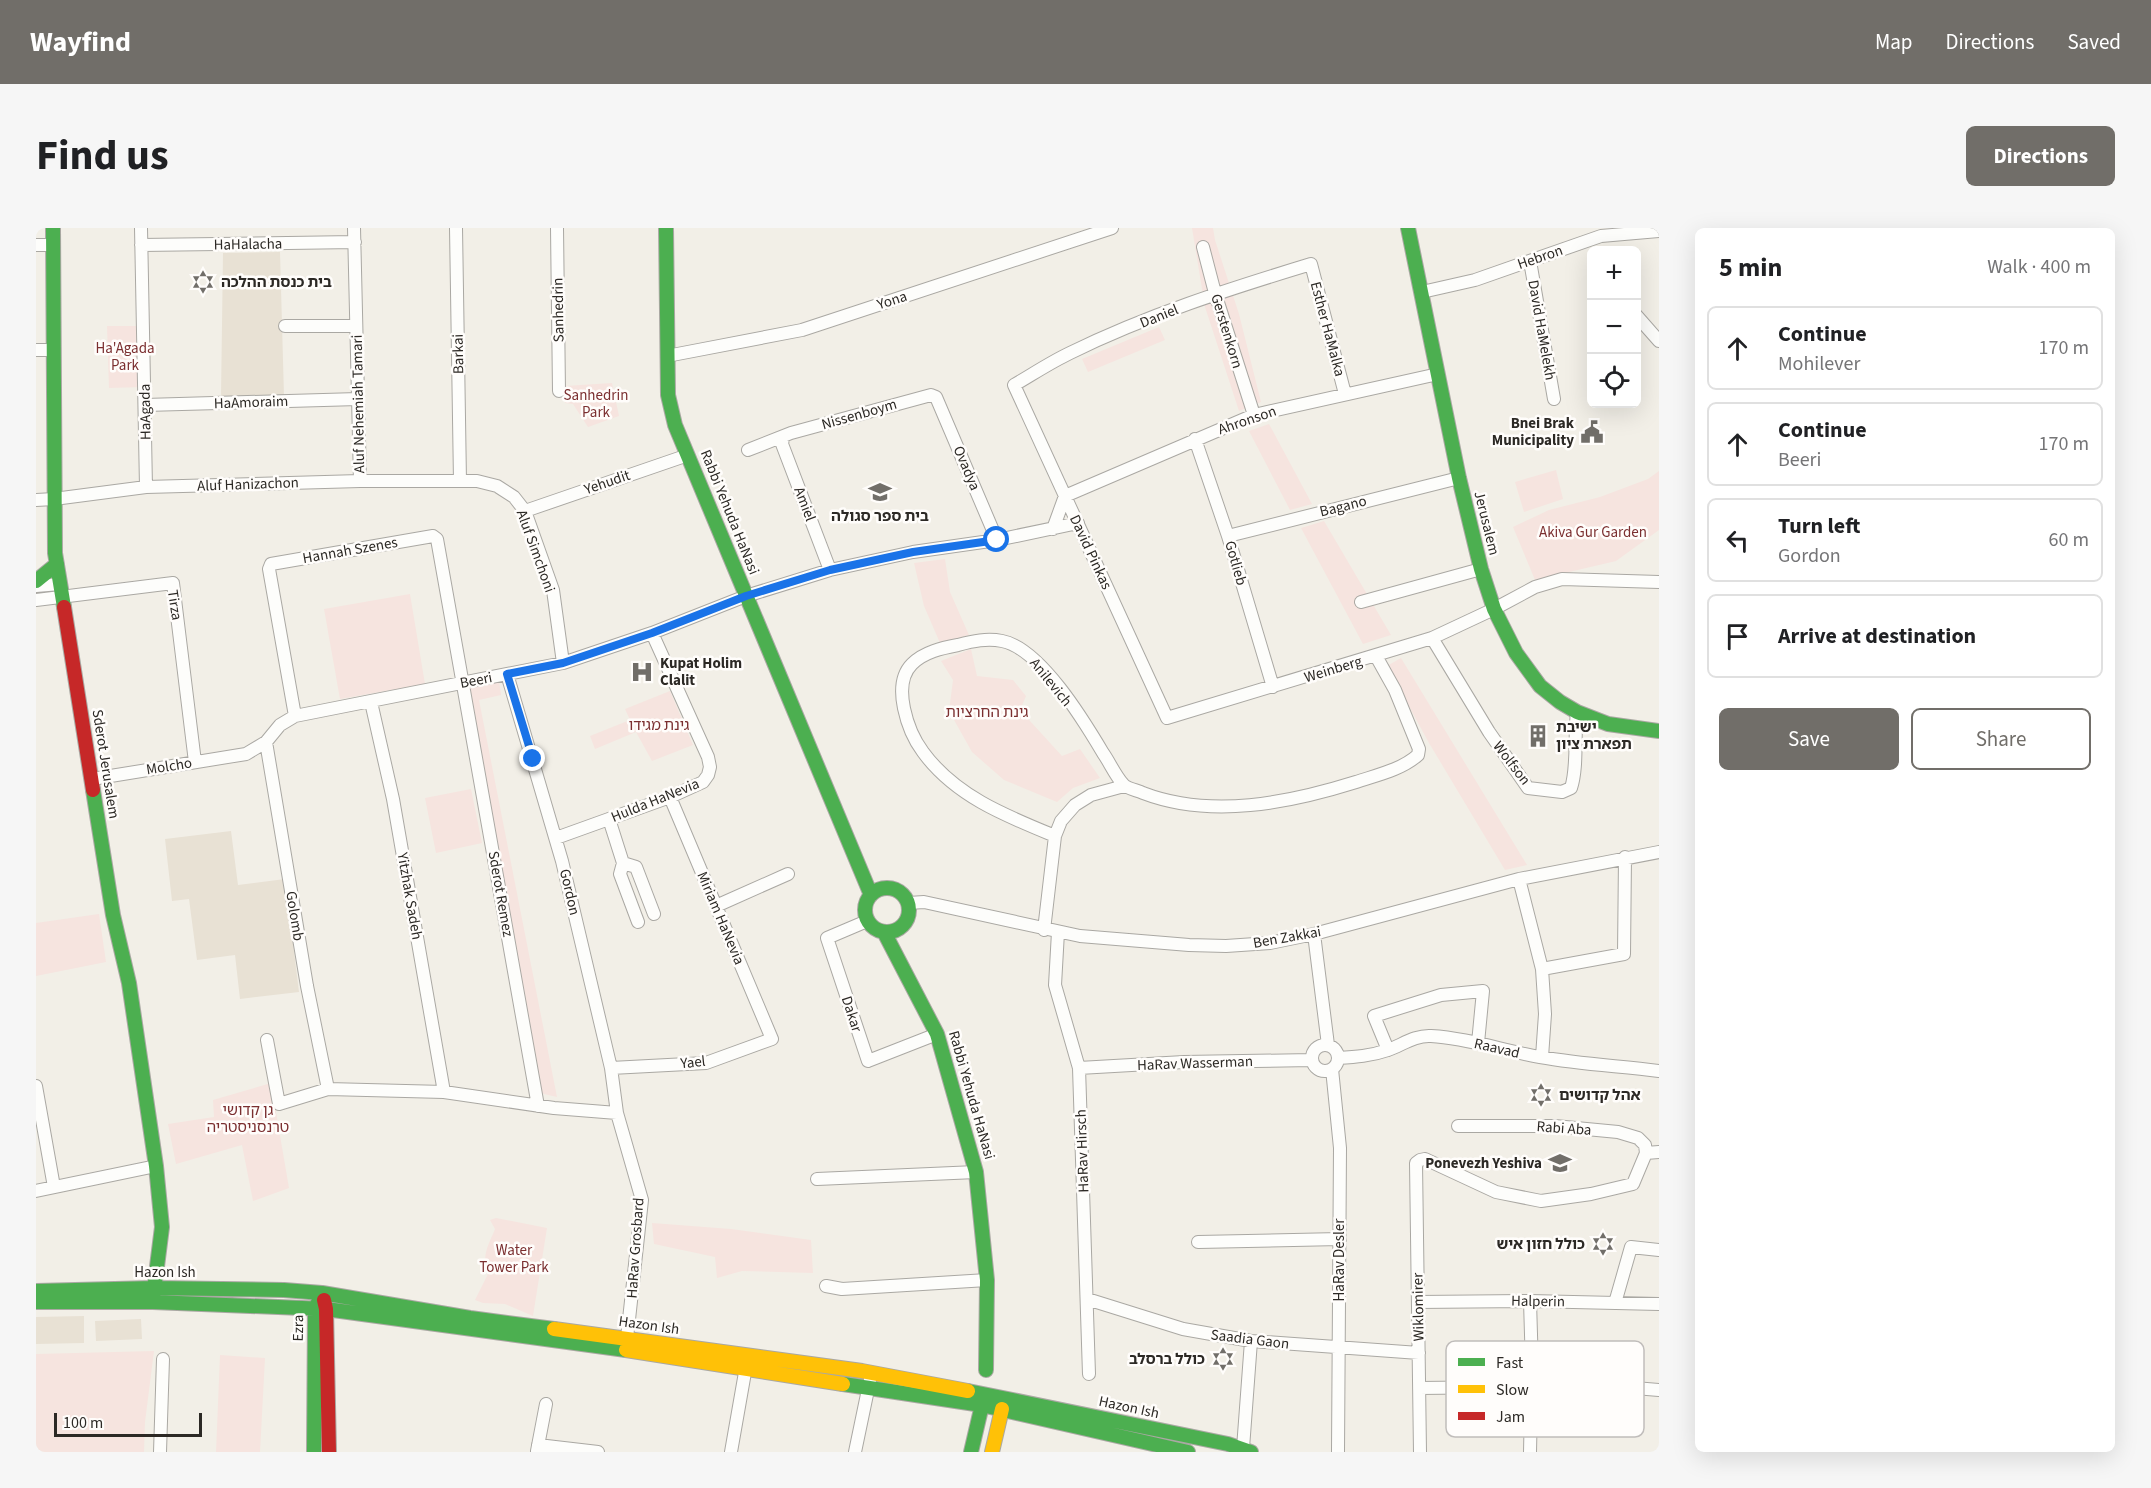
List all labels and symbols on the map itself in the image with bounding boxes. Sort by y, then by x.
street label: HaHalacha [214,233,283,256]
street label: Hebron [1515,240,1566,275]
synagogue icon: בית כנסת ההלכה [190,269,216,295]
place label: בית כנסת ההלכה [221,272,332,293]
street label: Sanhedrin [547,277,570,343]
street label: David HaMelekh [1522,278,1561,382]
street label: Esther HaMalka [1305,279,1350,379]
street label: Yona [873,286,910,315]
street label: Gerstenkorn [1205,291,1248,371]
street label: Daniel [1137,299,1182,334]
street label: Barkai [448,334,469,374]
street label: Aluf Nehemiah Tamari [347,335,370,473]
park label: Ha'Agada Park [95,338,155,376]
street label: HaAgada [135,384,156,440]
park label: Sanhedrin Park [564,385,628,423]
street label: HaAmoraim [213,391,289,414]
street label: Nissenboym [819,394,899,435]
street label: Ahronson [1215,401,1279,440]
place label: Bnei Brak Municipality [1492,413,1575,451]
public building icon: Bnei Brak Municipality [1579,419,1605,445]
street label: Ovadya [948,443,985,494]
street label: Rabbi Yehuda HaNasi [695,447,764,578]
street label: Yehudit [580,465,633,500]
street label: Aluf Hanizachon [197,472,299,497]
school or university icon: בית ספר סגולה [867,479,893,505]
street label: Amiel [788,484,821,525]
street label: Jerusalem [1468,489,1505,557]
street label: Bagano [1317,491,1369,522]
place label: בית ספר סגולה [831,506,929,527]
street label: Aluf Simchoni [511,507,560,595]
street label: David Pinkas [1064,511,1117,593]
park label: Akiva Gur Garden [1539,522,1647,543]
route start [983,526,1009,552]
street label: Hannah Szenes [301,532,399,569]
street label: Gotlieb [1219,538,1252,588]
street label: Tirza [162,588,187,622]
street label: Weinberg [1302,651,1365,688]
place label: Kupat Holim Clalit [660,653,742,691]
street label: Anilevich [1024,654,1077,711]
hospital icon: Kupat Holim Clalit [629,659,655,685]
street label: Beeri [458,667,494,694]
park label: גינת החרציות [946,702,1029,723]
street label: Sderot Jerusalem [87,708,125,820]
park label: גינת מגידו [629,715,690,736]
place label: ישיבת תפארת ציון [1556,717,1632,755]
building icon: ישיבת תפארת ציון [1525,723,1551,749]
street label: Wolfson [1488,737,1535,790]
route end [519,745,545,771]
street label: Molcho [145,753,193,780]
street label: Hulda HaNevia [608,773,702,828]
street label: Sderot Remez [483,849,518,939]
street label: Yitzhak Sadeh [391,850,427,941]
street label: Gordon [554,867,585,917]
street label: Miriam HaNevia [691,868,750,968]
street label: Golomb [280,890,309,942]
street label: Ben Zakkai [1251,921,1323,954]
street label: Dakar [836,993,867,1036]
street label: Rabbi Yehuda HaNasi [943,1028,1000,1162]
street label: Raavad [1472,1033,1522,1064]
street label: Yael [679,1051,707,1074]
street label: HaRav Wasserman [1137,1051,1253,1076]
synagogue icon: אהל קדושים [1528,1082,1554,1108]
place label: אהל קדושים [1559,1085,1641,1106]
park label: גן קדושי טרנסניסטריה [207,1100,289,1138]
street label: HaRav Hirsch [1071,1109,1094,1193]
street label: Rabi Aba [1536,1116,1592,1141]
school or university icon: Ponevezh Yeshiva [1547,1150,1573,1176]
place label: Ponevezh Yeshiva [1425,1153,1542,1174]
street label: HaRav Grosbard [621,1197,649,1299]
street label: HaRav Desler [1329,1218,1350,1301]
synagogue icon: כולל חזון איש [1590,1231,1616,1257]
place label: כולל חזון איש [1496,1234,1585,1255]
park label: Water Tower Park [479,1240,549,1278]
street label: Hazon Ish [134,1262,196,1283]
street label: Wiklomirer [1407,1272,1430,1342]
street label: Halperin [1511,1291,1565,1312]
street label: Hazon Ish [617,1311,681,1340]
street label: Ezra [288,1314,309,1342]
street label: Saadia Gaon [1210,1324,1290,1355]
legend [1446,1341,1644,1437]
synagogue icon: כולל ברסלב [1210,1346,1236,1372]
place label: כולל ברסלב [1129,1349,1205,1370]
text: Fast [1496,1352,1524,1374]
text: Slow [1496,1379,1529,1401]
street label: Hazon Ish [1097,1391,1161,1424]
text: Jam [1496,1406,1525,1428]
scale bar [54,1410,202,1438]

